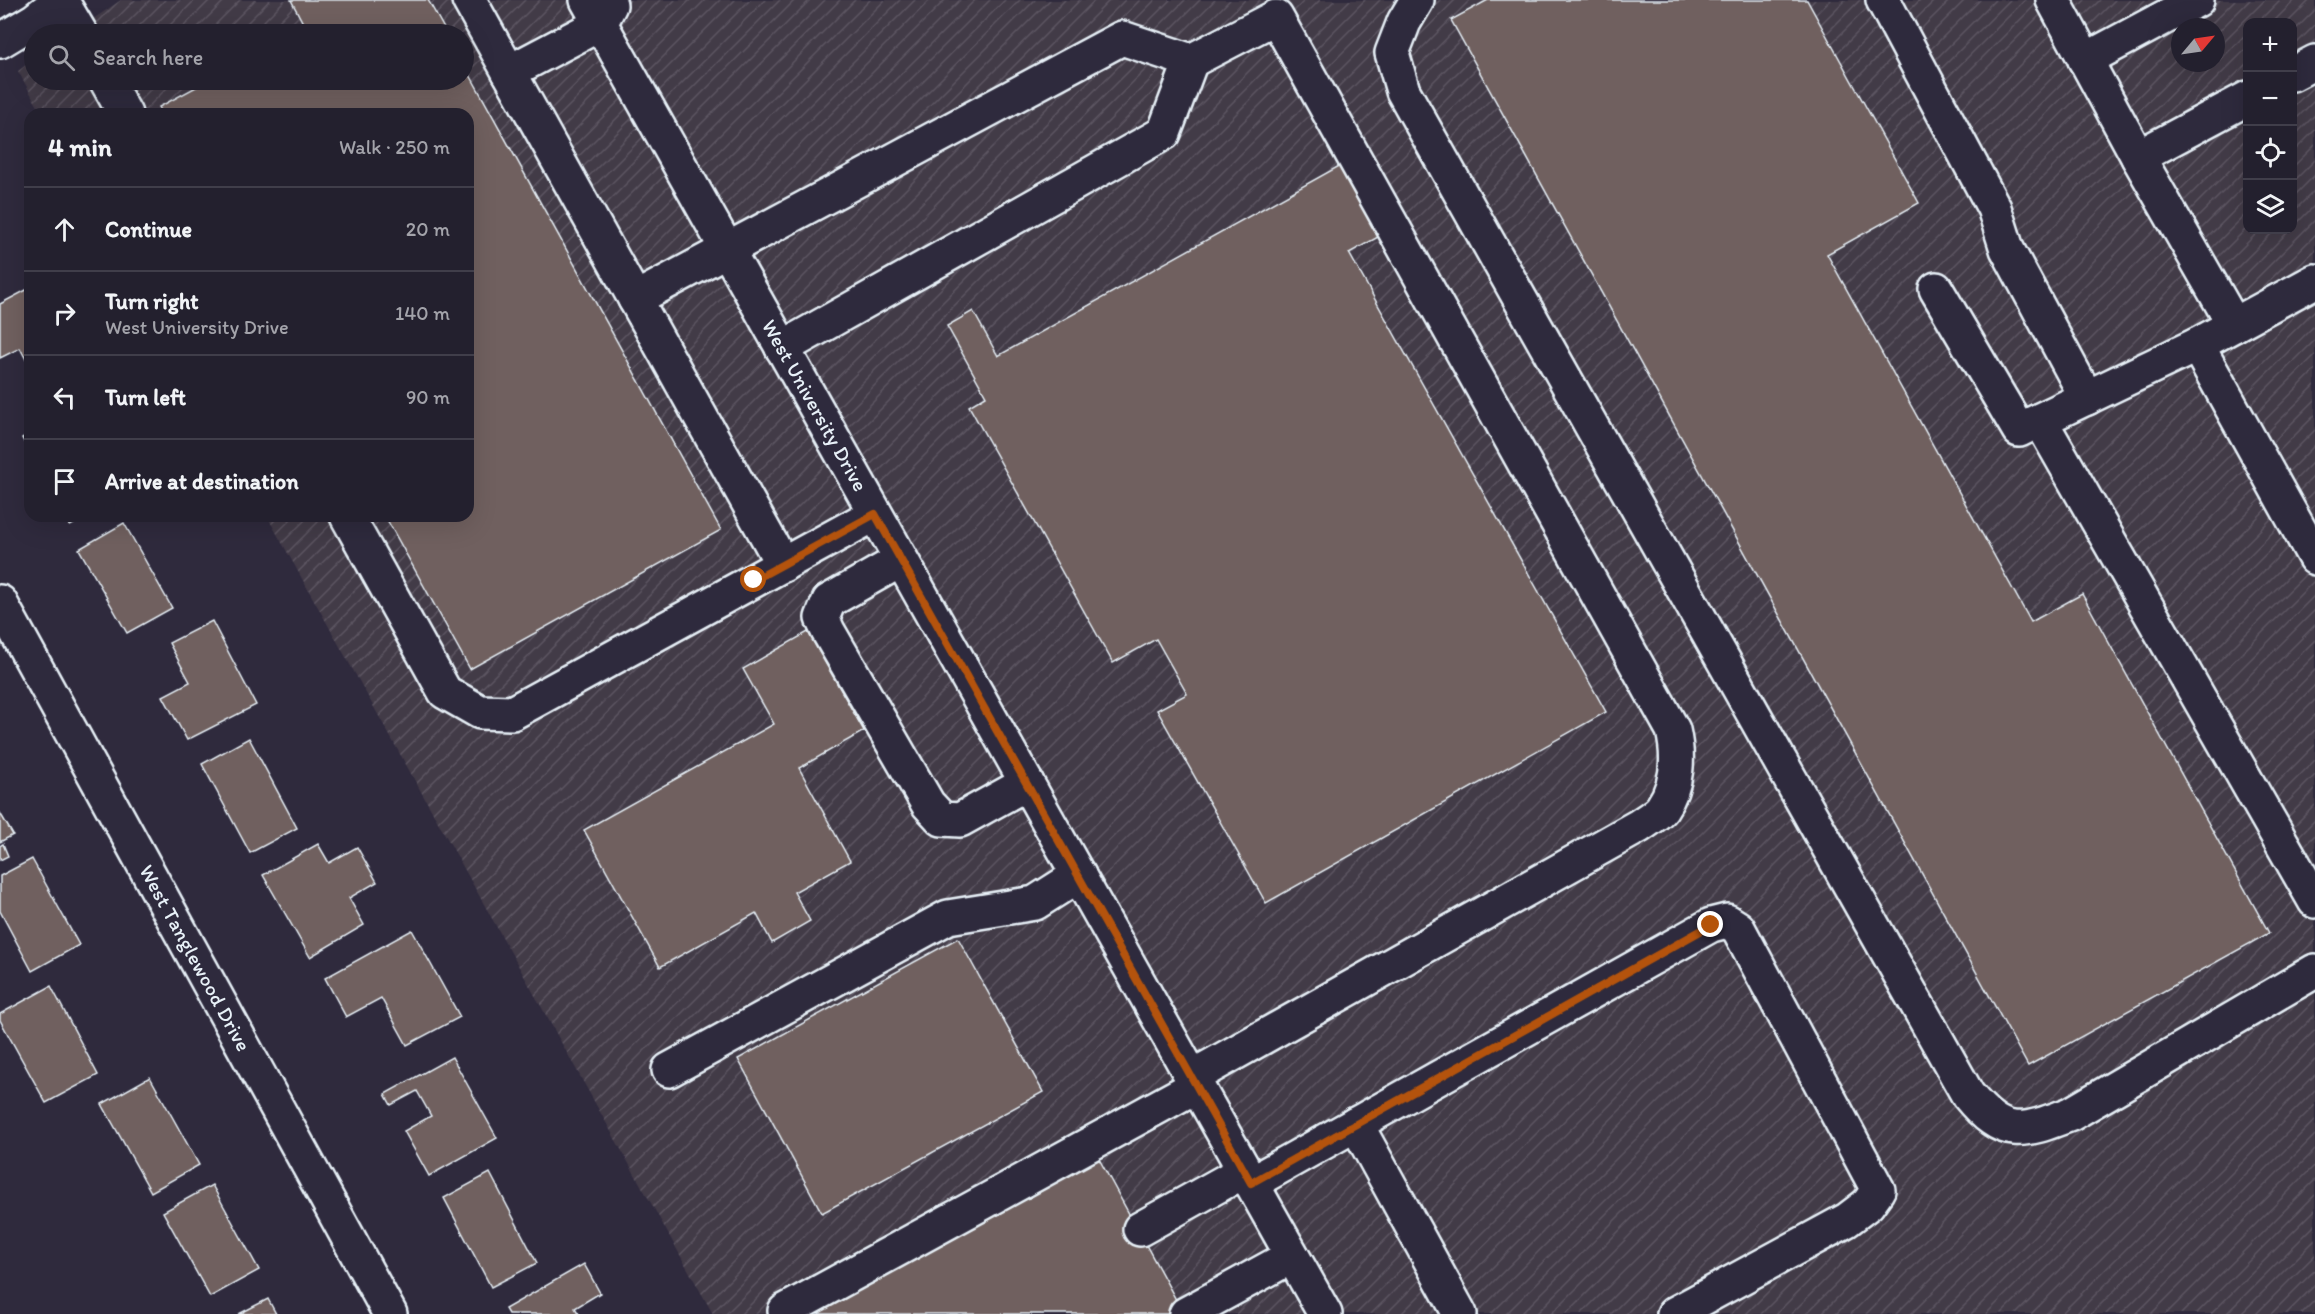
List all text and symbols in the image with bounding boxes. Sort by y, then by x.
north arrow [2171,18,2225,72]
map controls [2243,18,2297,234]
button: + [2243,18,2297,72]
search box [24,24,474,90]
icon: search [45,41,78,74]
text: Search here [93,44,203,71]
button: − [2243,72,2297,126]
button: locate [2243,126,2297,180]
text: 4 min [48,131,112,163]
text: Walk · 250 m [339,135,450,159]
button: layers [2243,180,2297,234]
icon: ahead [48,213,81,246]
text: Continue [105,216,192,243]
text: 20 m [406,217,450,241]
text: Turn right [105,288,199,315]
icon: right [48,297,81,330]
text: 140 m [395,301,450,325]
text: West University Drive [105,315,289,339]
street label: West University Drive [757,315,873,495]
icon: left [48,381,81,414]
text: Turn left [105,384,186,411]
text: 90 m [406,385,450,409]
icon: arrive [48,465,81,498]
text: Arrive at destination [105,468,299,495]
route start [740,566,766,592]
street label: West Tanglewood Drive [134,860,257,1056]
route end [1697,911,1723,937]

